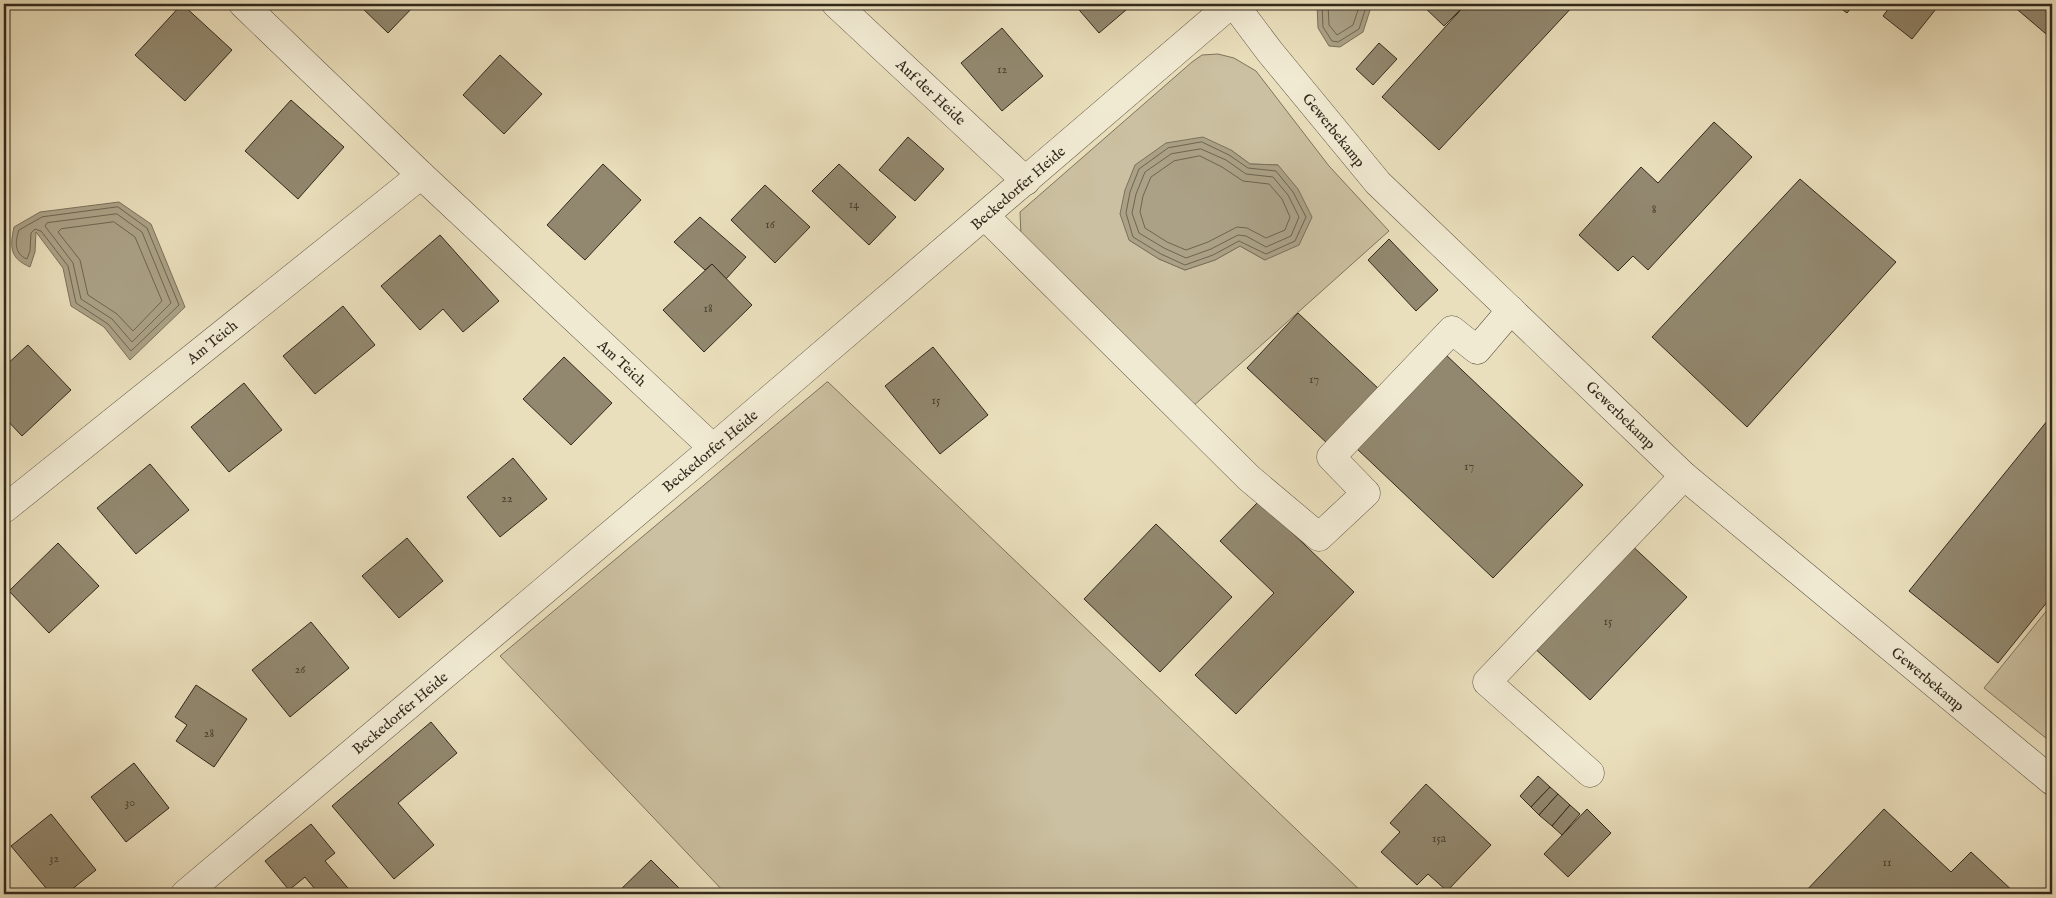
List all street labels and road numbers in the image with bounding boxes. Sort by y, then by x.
street label: Auf der Heide [891,54,970,130]
street label: Gewerbekamp [1298,89,1369,171]
street label: Beckedorfer Heide [967,142,1070,235]
street label: Am Teich [182,316,242,369]
street label: Am Teich [593,335,650,391]
street label: Gewerbekamp [1582,377,1660,454]
street label: Beckedorfer Heide [659,406,762,497]
street label: Gewerbekamp [1887,643,1968,716]
street label: Beckedorfer Heide [349,668,452,759]

